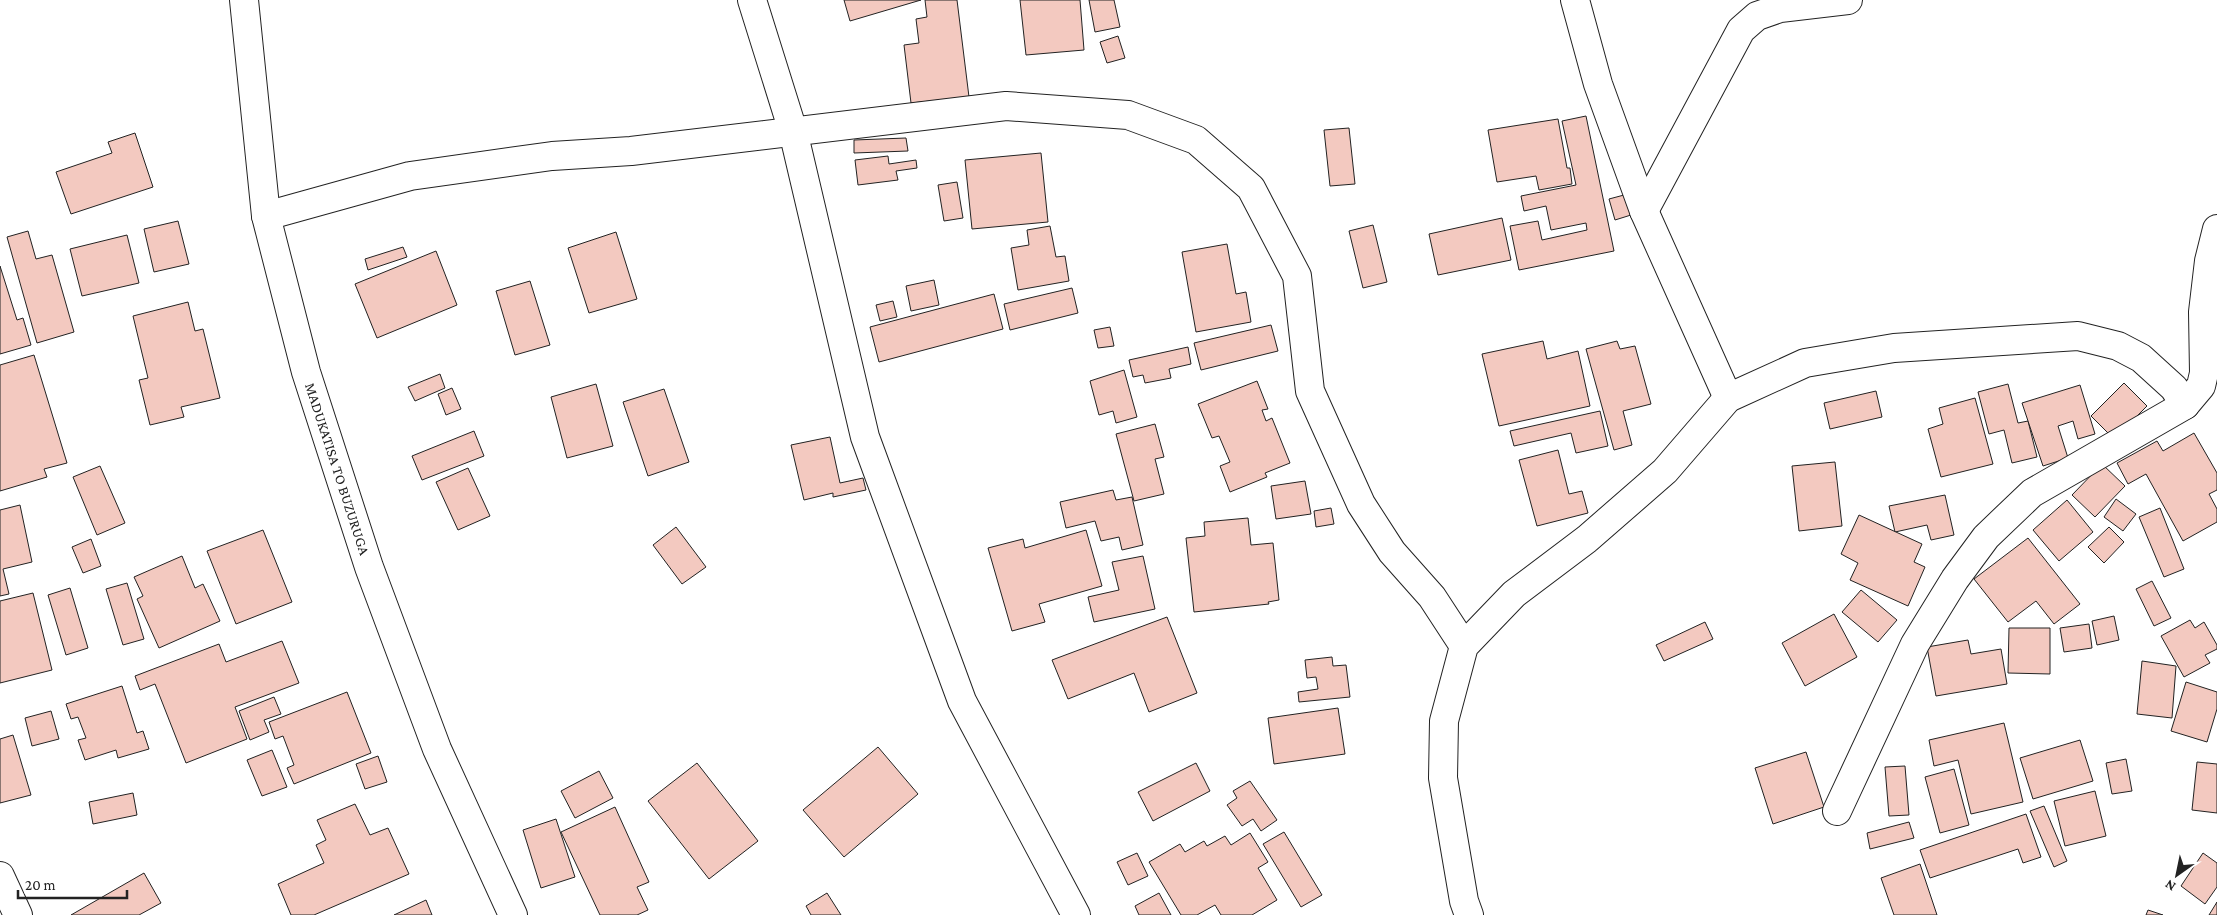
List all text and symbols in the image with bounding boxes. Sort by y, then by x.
street label: MADUKATISA TO BUZURUGA [302,381,373,558]
north arrow [2152,850,2202,900]
scale bar [18,868,126,900]
text: N [2161,876,2178,895]
text: 20 m [25,877,56,893]

